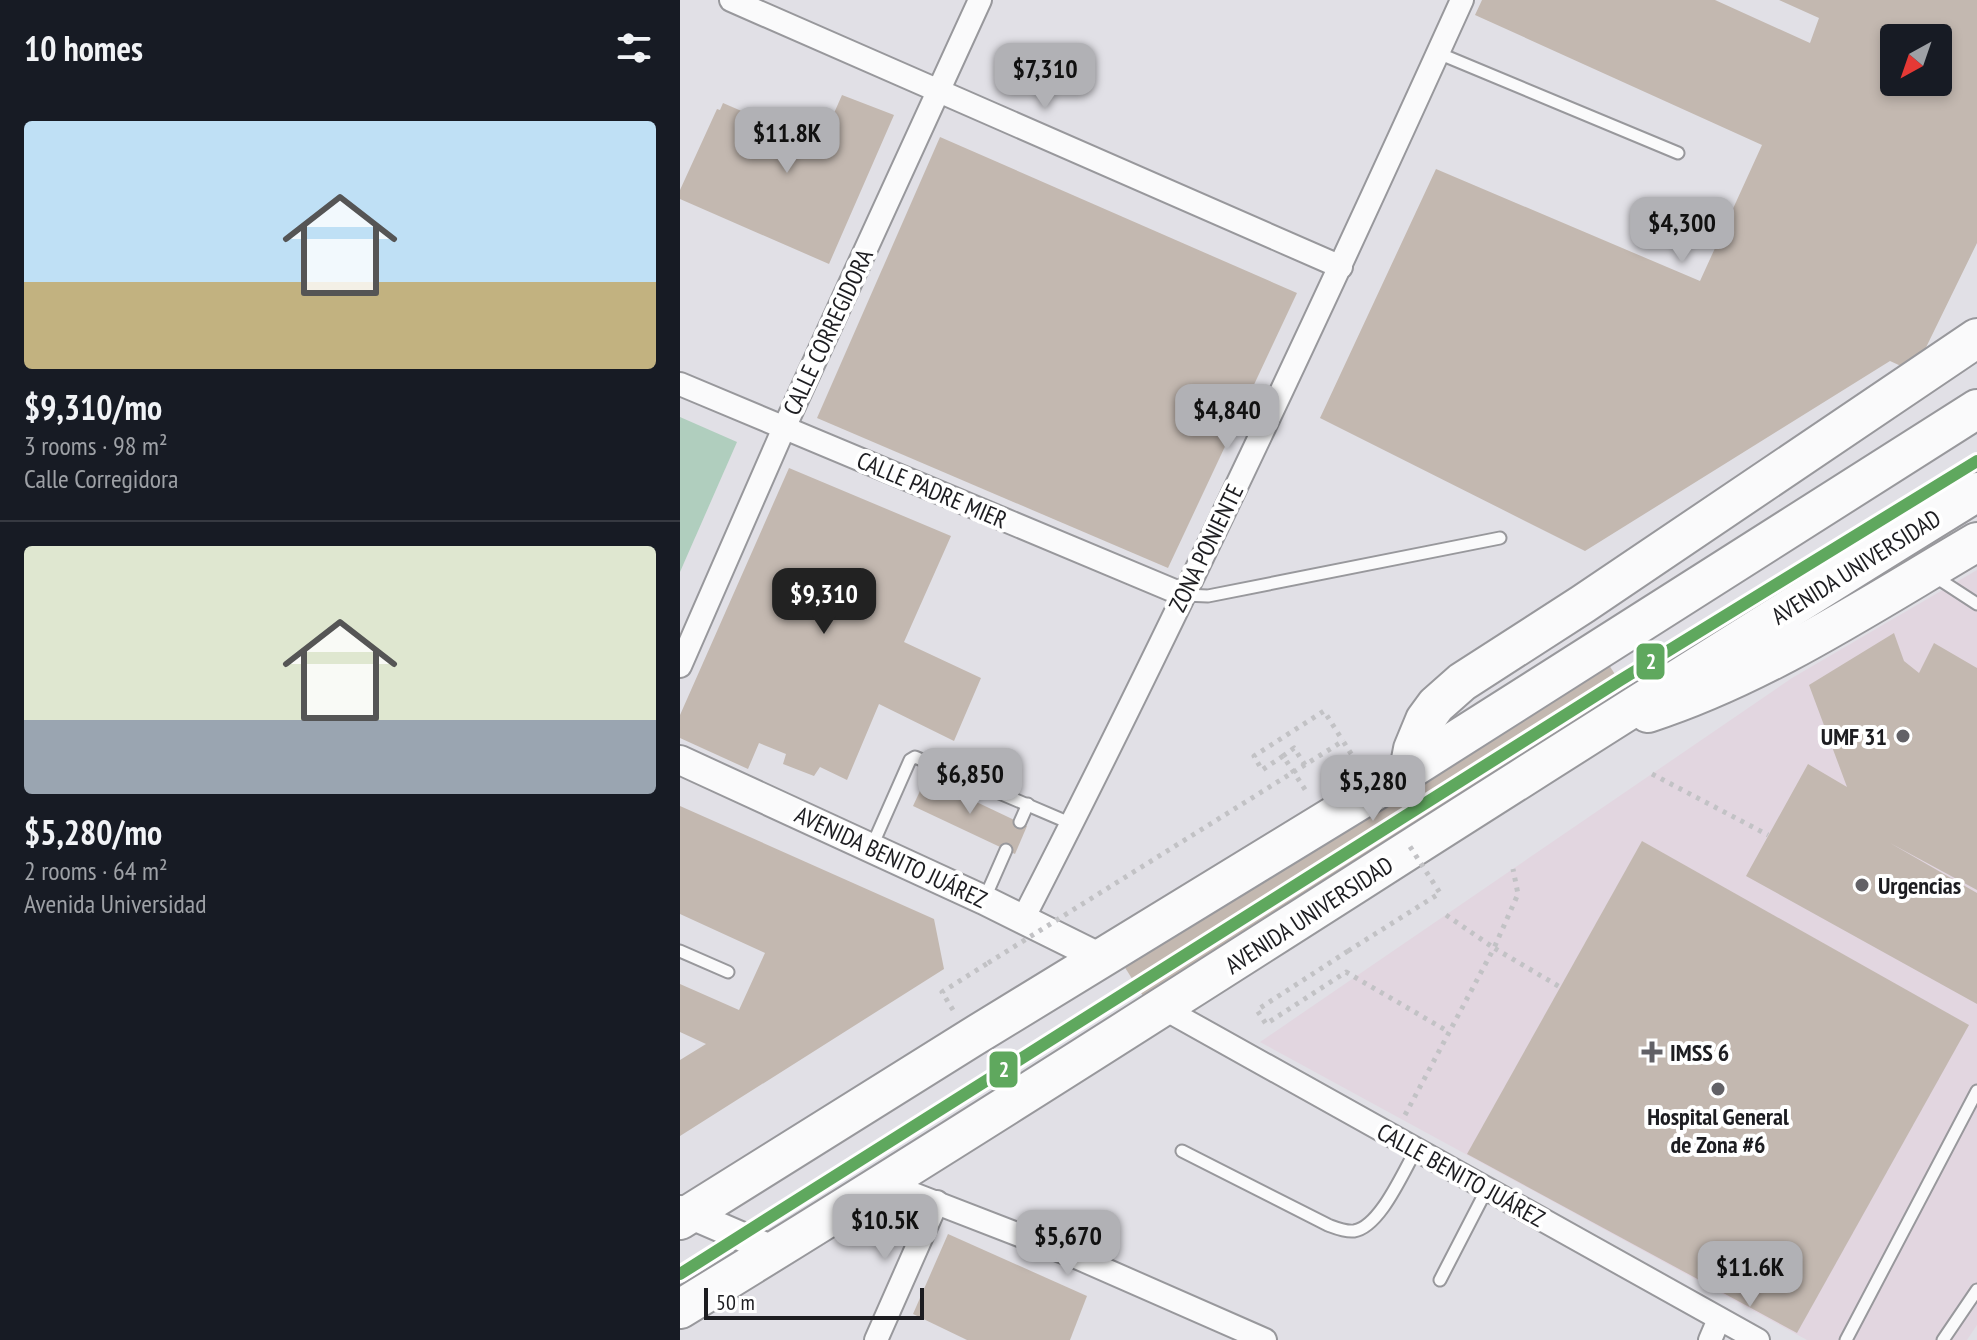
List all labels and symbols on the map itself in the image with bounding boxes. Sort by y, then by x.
north arrow [1880,24,1952,96]
pin: $7,310 [980,43,1110,111]
pin: $11.8K [722,107,852,175]
pin: $4,300 [1617,197,1747,265]
street label: CALLE CORREGIDORA [776,244,880,420]
pin: $4,840 [1162,384,1292,452]
street label: CALLE PADRE MIER [852,444,1012,536]
street label: ZONA PONIENTE [1162,479,1250,617]
street label: AVENIDA UNIVERSIDAD [1766,502,1946,632]
pin: $9,310 [759,568,889,636]
line badge: 2 [1635,642,1666,681]
text: 2 [1646,647,1656,675]
place label: UMF 31 [1821,721,1887,752]
marker: UMF 31 [1894,727,1912,745]
pin: $6,850 [905,748,1035,816]
pin: $5,280 [1308,755,1438,823]
street label: AVENIDA BENITO JUÁREZ [790,799,992,915]
street label: AVENIDA UNIVERSIDAD [1219,849,1399,981]
place label: Urgencias [1878,870,1961,901]
marker: Urgencias [1853,876,1871,894]
place label: IMSS 6 [1670,1037,1729,1068]
marker: IMSS 6 [1641,1041,1663,1063]
line badge: 2 [988,1050,1019,1089]
text: 2 [999,1055,1009,1083]
marker: Hospital General de Zona #6 [1709,1080,1727,1098]
place label: Hospital General de Zona #6 [1647,1101,1789,1160]
street label: CALLE BENITO JUÁREZ [1372,1116,1550,1234]
pin: $10.5K [820,1194,950,1262]
pin: $5,670 [1003,1210,1133,1278]
pin: $11.6K [1685,1241,1815,1309]
scale bar [704,1284,924,1320]

